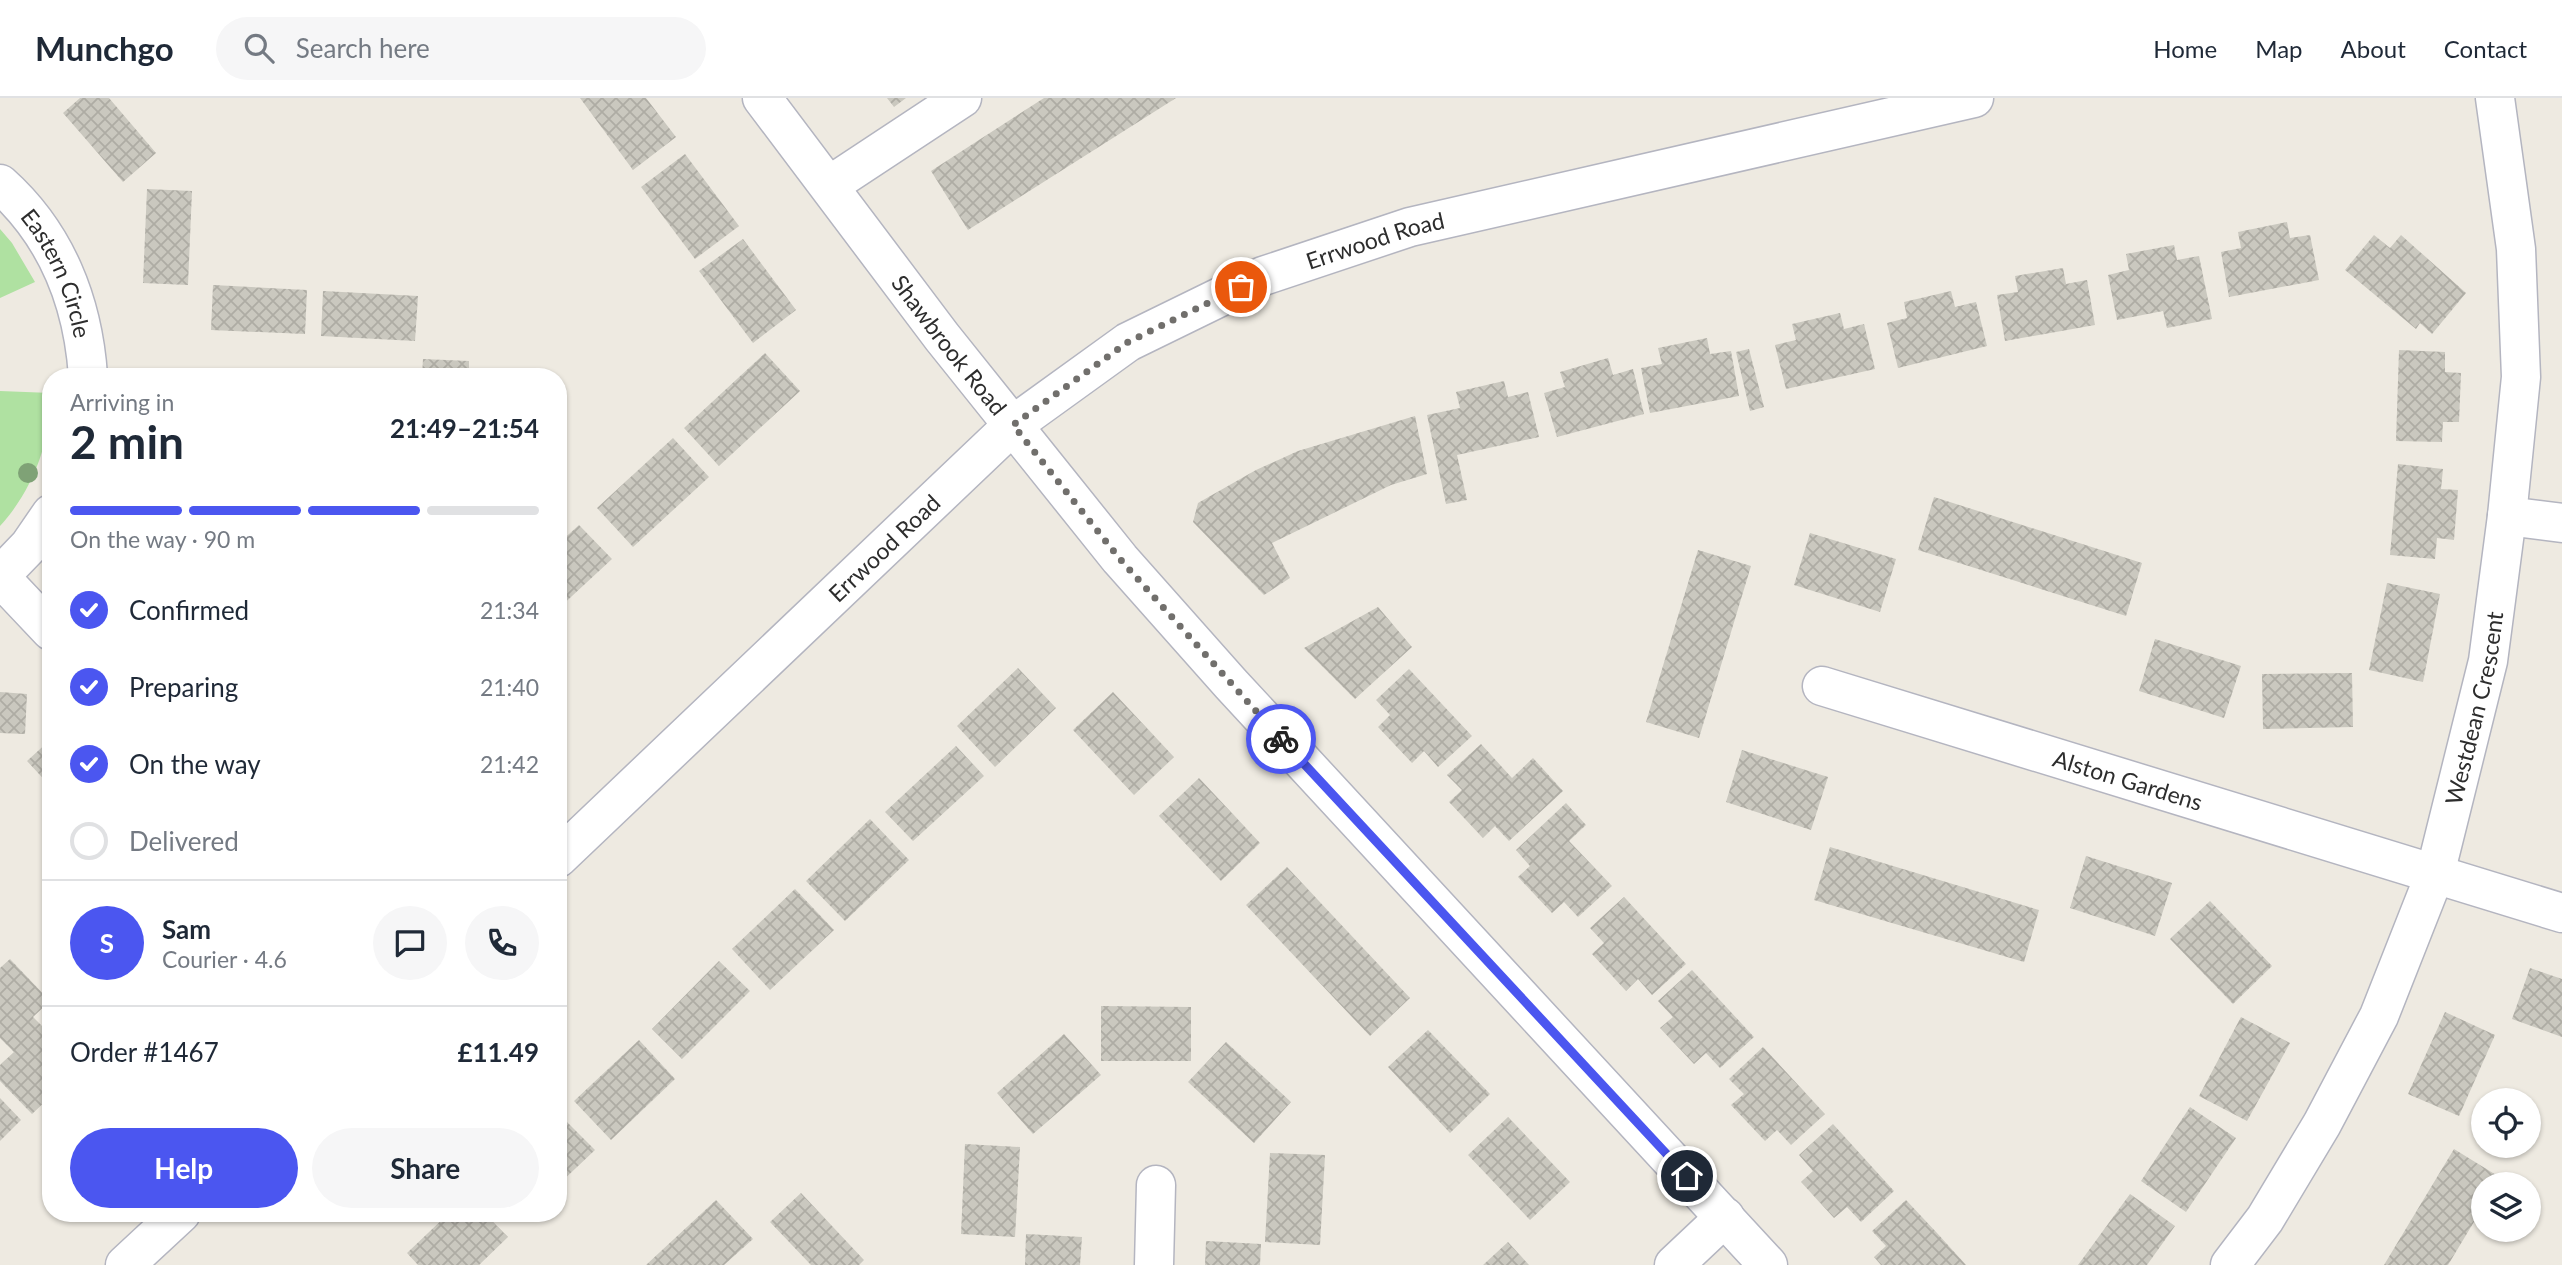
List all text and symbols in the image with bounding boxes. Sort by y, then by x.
search box [216,17,706,80]
text: Munchgo [35,28,174,68]
icon: search [240,29,278,67]
text: Search here [296,32,430,64]
text: Home [2153,34,2217,63]
text: Map [2255,34,2303,63]
text: About [2341,34,2406,63]
text: Contact [2444,34,2527,63]
street label: Eastern Circle [16,203,97,340]
street label: Errwood Road [1302,206,1447,275]
pin [1211,257,1271,317]
icon: bag [1222,268,1260,306]
street label: Shawbrook Road [886,269,1013,421]
text: Arriving in [70,388,174,416]
text: 21:49–21:54 [390,412,539,444]
text: 2 min [70,414,184,469]
street label: Errwood Road [822,488,946,607]
text: On the way · 90 m [70,525,255,553]
icon: check [70,591,108,629]
text: Confirmed [129,594,249,626]
text: 21:34 [480,596,539,624]
street label: Westdean Crescent [2439,609,2508,808]
icon: check [70,668,108,706]
text: Preparing [129,671,238,703]
text: 21:40 [480,673,539,701]
courier [1246,704,1316,774]
icon: bike [1262,720,1300,758]
street label: Alston Gardens [2050,744,2206,816]
icon: check [70,745,108,783]
text: On the way [129,748,261,780]
text: 21:42 [480,750,539,778]
text: Delivered [129,825,239,857]
button: chat [373,906,447,980]
button: phone [465,906,539,980]
text: Sam [162,913,211,945]
text: S [100,927,114,959]
text: Courier · 4.6 [162,945,287,973]
text: Order #1467 [70,1036,219,1068]
text: £11.49 [457,1036,539,1068]
map controls [2471,1088,2541,1242]
button: locate [2471,1088,2541,1158]
button: Help [70,1128,298,1208]
button: Share [312,1128,539,1208]
pin [1657,1146,1717,1206]
icon: home [1668,1157,1706,1195]
button: layers [2471,1172,2541,1242]

